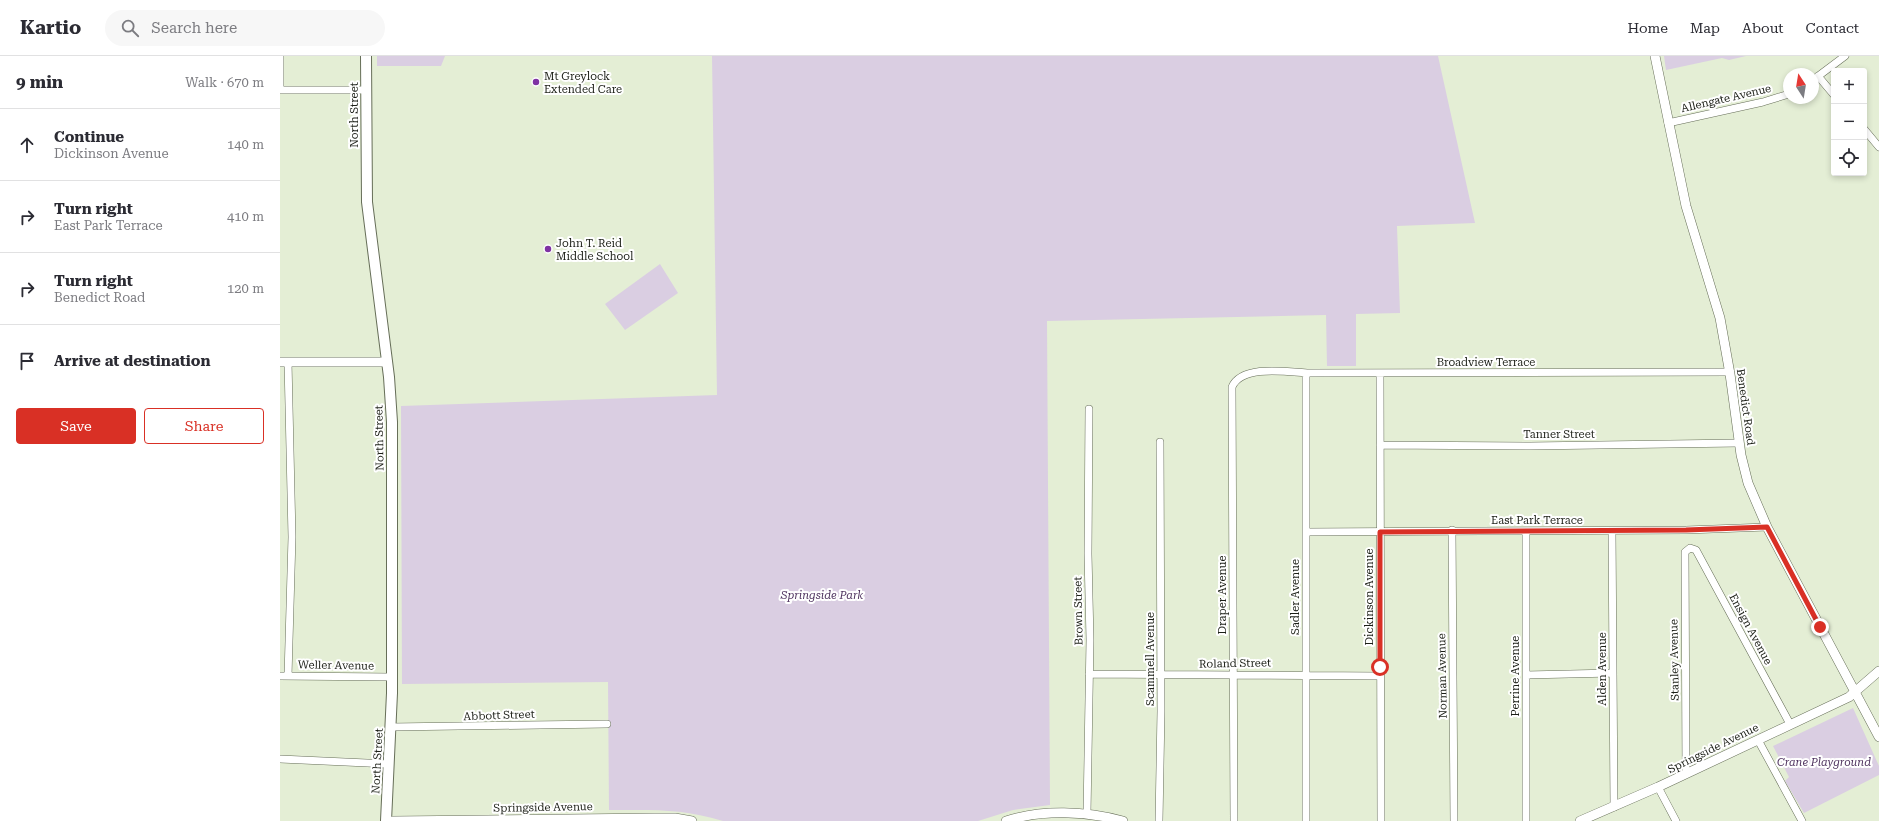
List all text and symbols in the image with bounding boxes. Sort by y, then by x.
search box [105,10,385,46]
text: Kartio [20,16,81,39]
icon: search [119,17,141,39]
text: Search here [151,19,237,37]
text: Home [1627,20,1668,36]
text: Map [1690,20,1720,36]
text: About [1742,20,1784,36]
text: Contact [1806,20,1859,36]
north arrow [1783,68,1819,104]
map controls [1831,68,1867,176]
button: + [1831,68,1867,104]
place label: Mt Greylock Extended Care [544,70,622,96]
text: 9 min [16,72,63,92]
text: Walk · 670 m [185,75,264,90]
marker: Mt Greylock Extended Care [531,77,541,87]
street label: North Street [348,82,361,148]
street label: Allengate Avenue [1680,82,1772,115]
button: − [1831,104,1867,140]
text: Continue [54,128,124,146]
icon: ahead [16,134,38,156]
text: 140 m [227,137,264,152]
button: locate [1831,140,1867,176]
text: Dickinson Avenue [54,146,169,161]
text: Turn right [54,200,133,218]
icon: right [16,206,38,228]
text: 410 m [227,209,264,224]
text: East Park Terrace [54,218,163,233]
place label: John T. Reid Middle School [556,237,634,263]
marker: John T. Reid Middle School [543,244,553,254]
text: Turn right [54,272,133,290]
icon: right [16,278,38,300]
text: 120 m [227,281,264,296]
text: Benedict Road [54,290,145,305]
icon: arrive [16,350,38,372]
text: Arrive at destination [54,352,210,370]
street label: Broadview Terrace [1437,356,1535,369]
street label: Benedict Road [1734,368,1757,446]
street label: North Street [372,405,387,471]
button: Save [16,408,136,444]
button: Share [144,408,264,444]
street label: Tanner Street [1523,428,1595,441]
street label: East Park Terrace [1491,514,1583,527]
street label: Dickinson Avenue [1363,549,1376,645]
street label: Draper Avenue [1216,556,1229,634]
street label: Sadler Avenue [1289,559,1302,635]
street label: Brown Street [1071,576,1086,646]
park label: Springside Park [780,589,863,602]
street label: Ensign Avenue [1726,592,1775,667]
street label: Scammell Avenue [1144,612,1157,706]
route end [1811,618,1829,636]
street label: Stanley Avenue [1667,619,1682,701]
street label: Alden Avenue [1596,632,1609,706]
street label: Norman Avenue [1435,633,1450,719]
street label: Perrine Avenue [1509,636,1522,716]
street label: Roland Street [1199,656,1271,671]
street label: Weller Avenue [298,658,374,673]
route start [1371,658,1389,676]
street label: Abbott Street [463,708,535,723]
street label: Springside Avenue [1666,721,1761,776]
street label: North Street [369,728,386,794]
park label: Crane Playground [1777,756,1871,769]
street label: Springside Avenue [493,800,593,815]

